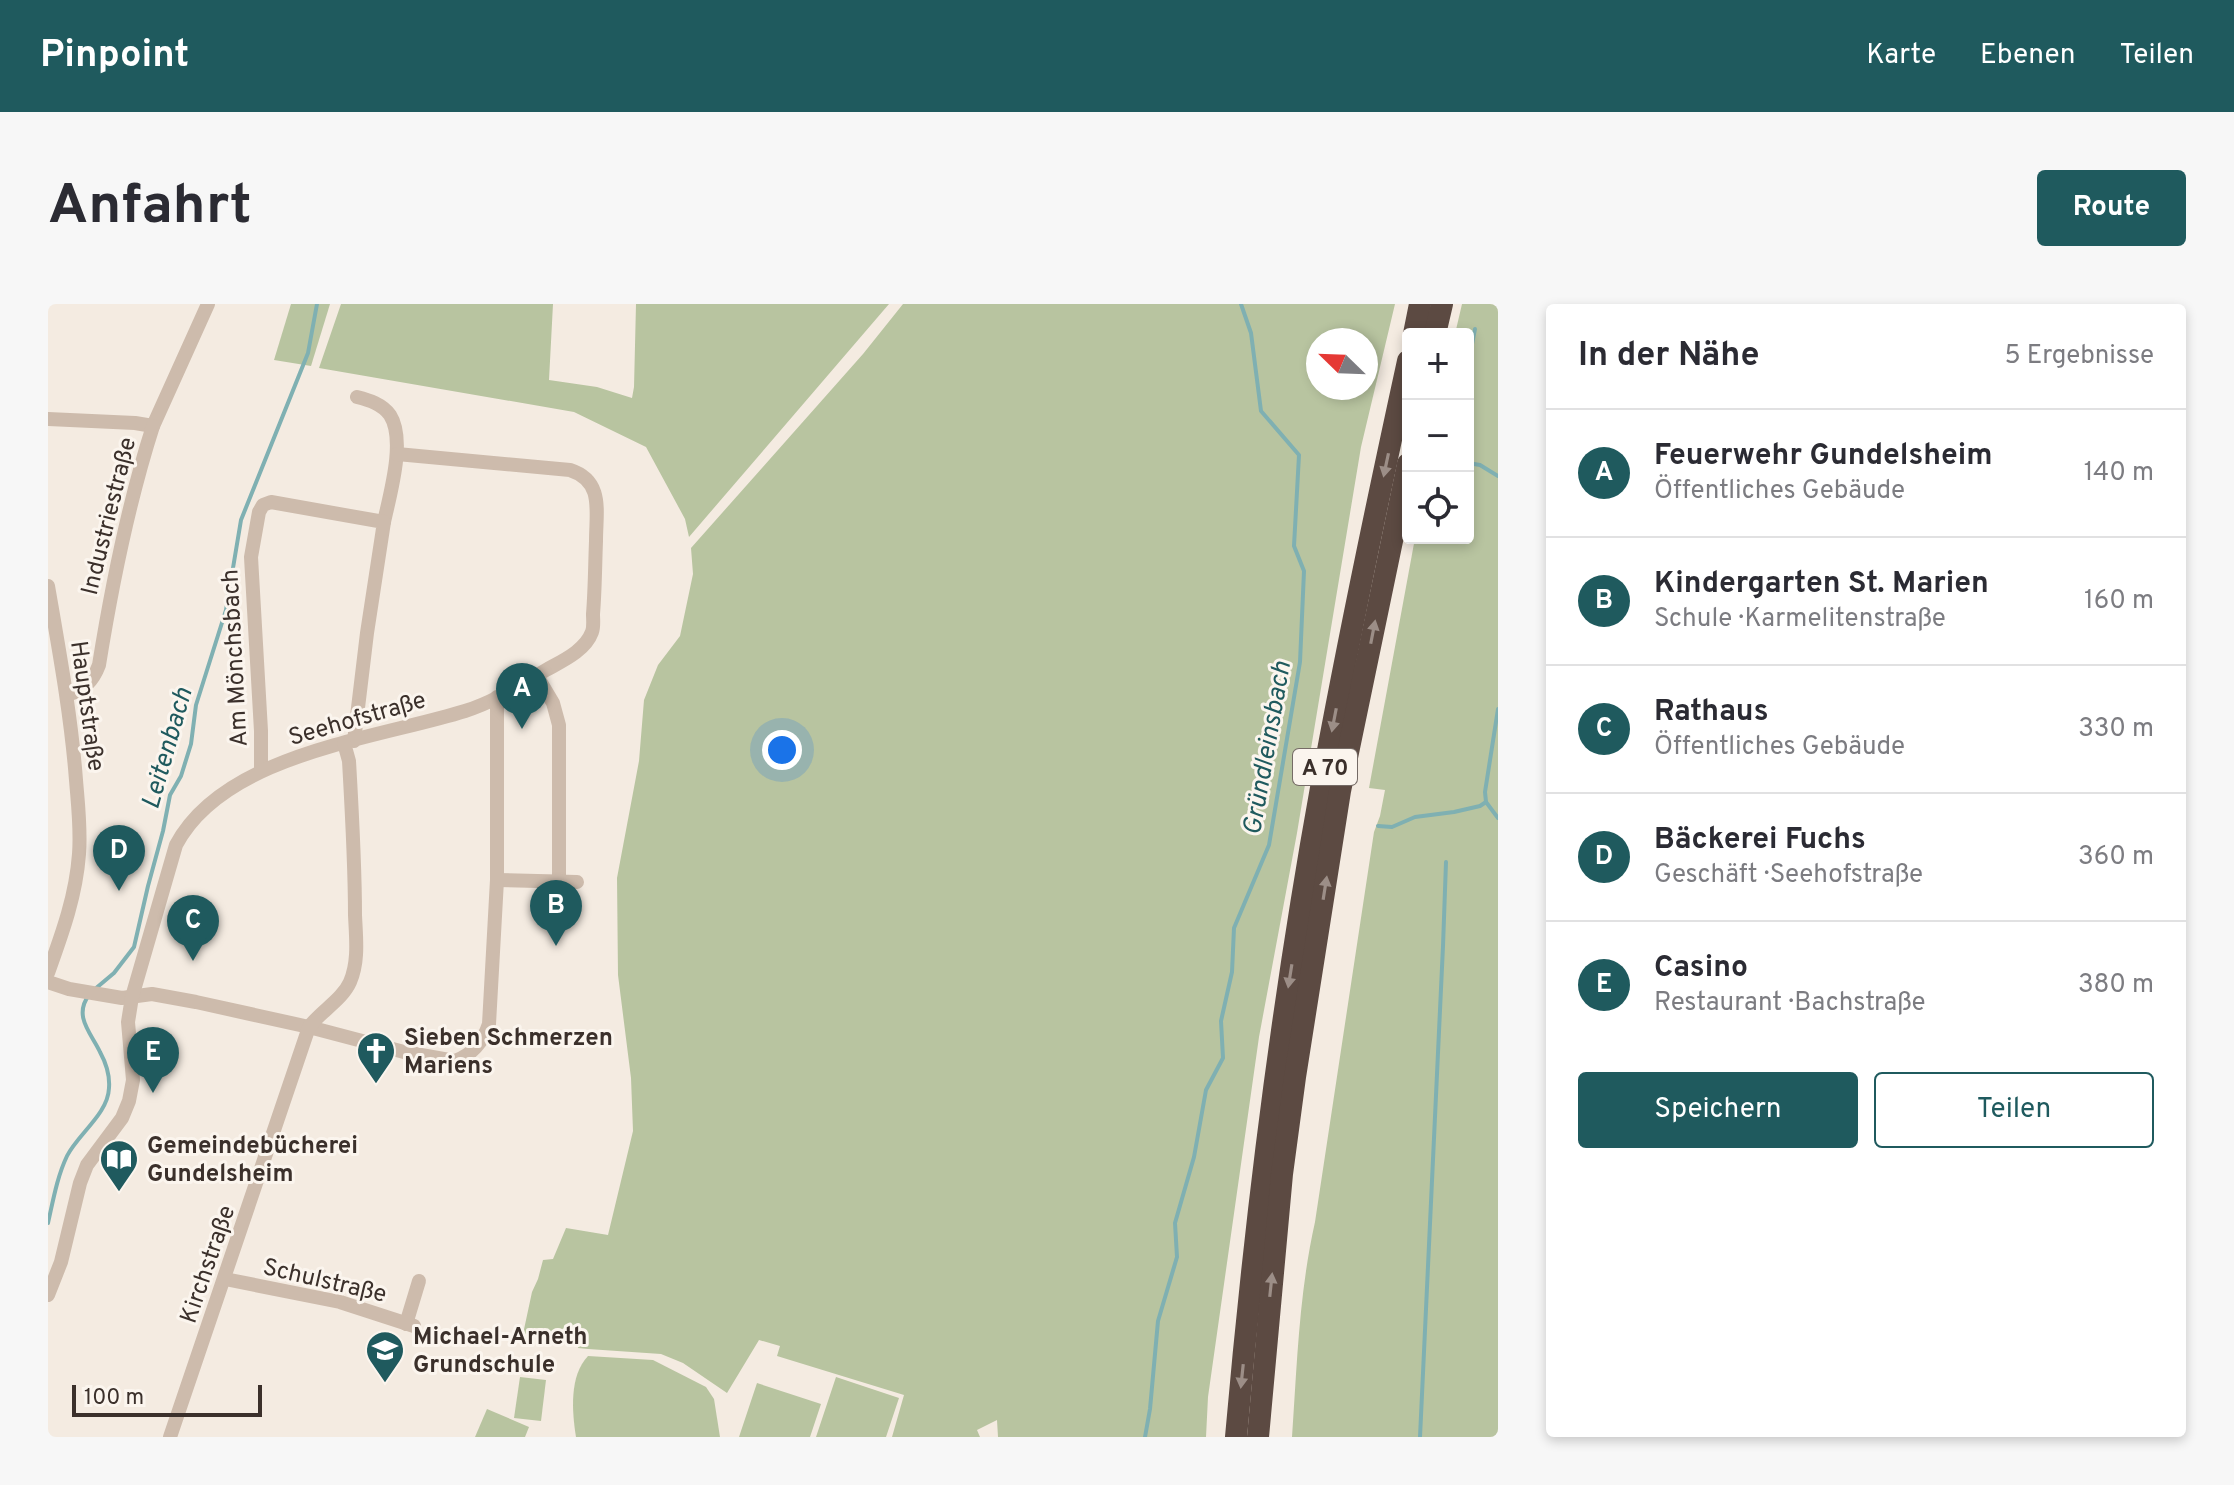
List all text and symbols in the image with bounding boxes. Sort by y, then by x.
text: Pinpoint [40,32,189,81]
text: Karte [1866,38,1936,74]
text: Ebenen [1980,38,2076,74]
text: Teilen [2120,38,2194,74]
button: Route [2037,170,2186,246]
text: Anfahrt [48,173,252,243]
north arrow [1306,328,1378,400]
map controls [1402,328,1474,544]
button: + [1402,328,1474,400]
text: In der Nähe [1578,335,1760,378]
text: 5 Ergebnisse [2004,340,2154,373]
button: − [1402,400,1474,472]
street label: Industriestraße [76,434,144,598]
text: Feuerwehr Gundelsheim [1654,438,1993,475]
one-way arrow [1379,453,1392,478]
text: A [1595,457,1613,490]
text: 140 m [2084,457,2154,490]
button: locate [1402,472,1474,544]
text: Öffentliches Gebäude [1654,475,1905,508]
text: Kindergarten St. Marien [1654,566,1989,603]
street label: Am Mönchsbach [216,568,256,748]
text: B [1595,585,1613,618]
text: 160 m [2084,585,2154,618]
text: Schule · Karmelitenstraße [1654,603,1946,636]
one-way arrow [1367,620,1379,645]
street label: Hauptstraße [62,639,110,773]
water label: Gründleinsbach [1237,659,1300,838]
pin: A [496,663,548,729]
water label: Leitenbach [135,684,201,813]
street label: Seehofstraße [285,686,430,754]
text: Rathaus [1654,694,1768,731]
one-way arrow [1328,707,1340,732]
text: C [1596,713,1612,746]
text: 330 m [2078,713,2154,746]
your location [762,730,802,770]
text: Öffentliches Gebäude [1654,731,1905,764]
road number: A 70 [1293,749,1357,785]
text: Bäckerei Fuchs [1654,822,1866,859]
pin: D [93,825,145,891]
text: D [1595,841,1613,874]
text: 360 m [2078,841,2154,874]
text: Geschäft · Seehofstraße [1654,859,1923,892]
one-way arrow [1319,875,1332,900]
pin: B [530,880,582,946]
pin: C [167,895,219,961]
text: Casino [1654,950,1748,987]
one-way arrow [1283,964,1296,989]
text: E [1596,969,1612,1002]
text: 380 m [2078,969,2154,1002]
text: Restaurant · Bachstraße [1654,987,1926,1020]
place label: Sieben Schmerzen Mariens [404,1024,613,1082]
pin: E [127,1027,179,1093]
church icon: Sieben Schmerzen Mariens [355,1030,397,1085]
button: Speichern [1578,1072,1858,1148]
button: Teilen [1874,1072,2154,1148]
place label: Gemeindebücherei Gundelsheim [147,1132,358,1190]
library icon: Gemeindebücherei Gundelsheim [98,1138,140,1193]
street label: Kirchstraße [175,1202,243,1328]
street label: Schulstraße [260,1253,389,1311]
one-way arrow [1265,1272,1278,1297]
place label: Michael-Arneth Grundschule [413,1323,588,1381]
school or university icon: Michael-Arneth Grundschule [364,1329,406,1384]
one-way arrow [1235,1364,1248,1389]
scale bar [72,1381,262,1417]
text: 100 m [84,1385,144,1412]

